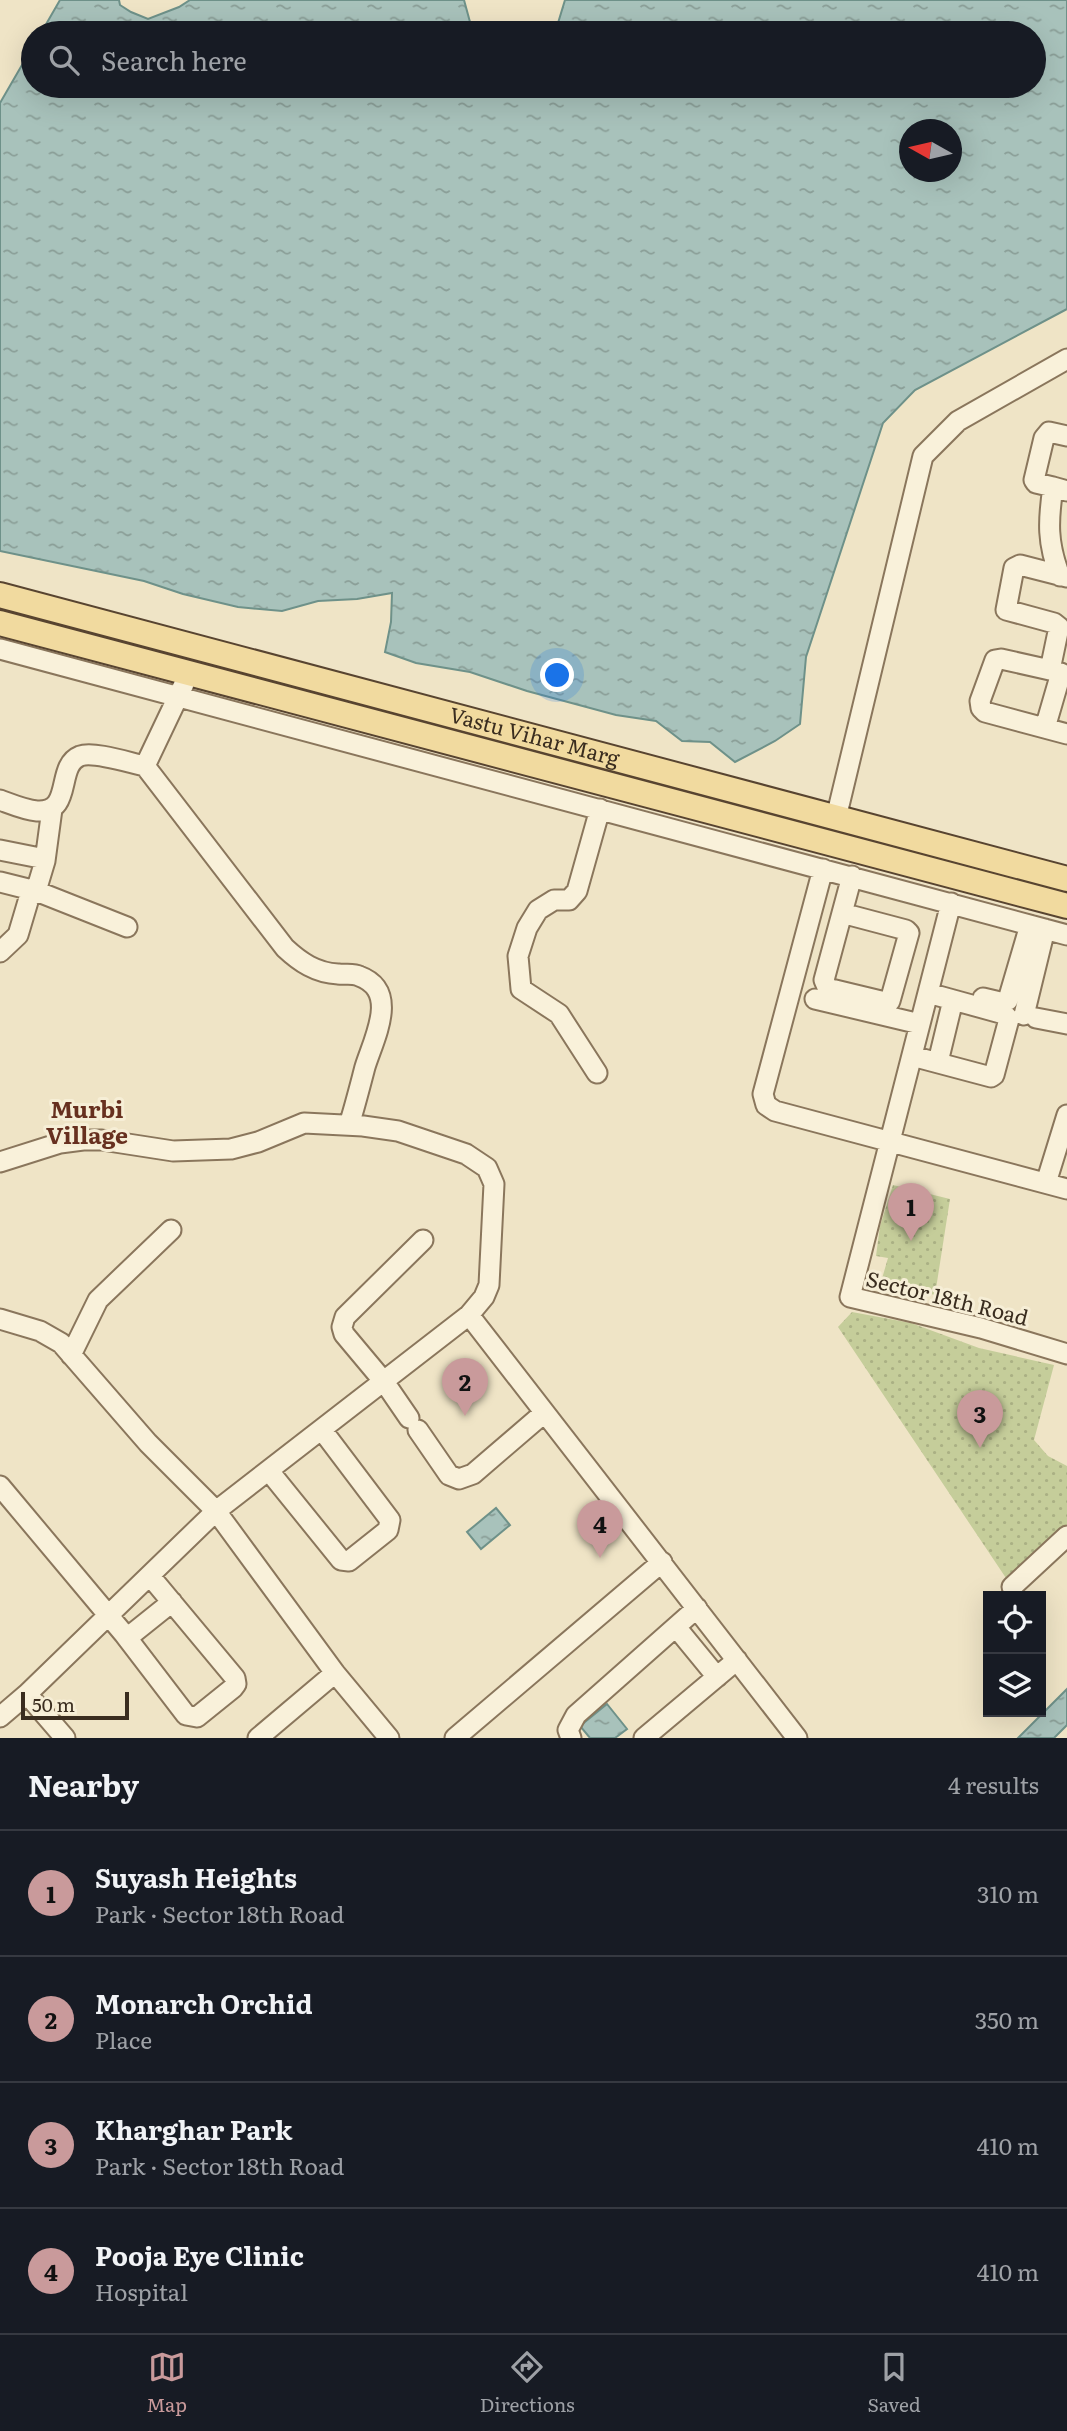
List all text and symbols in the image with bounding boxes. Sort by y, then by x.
search box [21,21,1046,98]
text: Search here [101,40,247,79]
icon: search [45,41,83,79]
north arrow [899,119,962,182]
your location [540,658,574,692]
street label: Vastu Vihar Marg [446,697,624,772]
district label: Murbi Village [46,1091,128,1151]
pin: 1 [888,1183,934,1241]
street label: Sector 18th Road [863,1261,1032,1332]
pin: 2 [442,1358,488,1416]
pin: 3 [957,1390,1003,1448]
pin: 4 [577,1500,623,1558]
map controls [983,1591,1046,1717]
button: locate [983,1591,1046,1654]
button: layers [983,1654,1046,1717]
scale bar [21,1689,130,1721]
text: 50 m [32,1690,75,1718]
text: Nearby [28,1762,139,1806]
text: 4 results [948,1767,1039,1801]
text: Suyash Heights [95,1857,297,1896]
text: 1 [46,1876,56,1910]
text: 310 m [977,1876,1039,1910]
text: Park · Sector 18th Road [95,1896,344,1930]
text: Monarch Orchid [95,1983,313,2022]
text: 2 [45,2002,57,2036]
text: 350 m [975,2002,1039,2036]
text: Place [95,2022,152,2056]
text: Kharghar Park [95,2109,292,2148]
text: 3 [45,2128,57,2162]
text: 410 m [977,2128,1039,2162]
text: Park · Sector 18th Road [95,2148,344,2182]
text: Pooja Eye Clinic [95,2235,304,2274]
text: 4 [44,2254,58,2288]
text: 410 m [977,2254,1039,2288]
text: Hospital [95,2274,188,2308]
tab: Map [146,2348,187,2418]
tab: Directions [480,2348,575,2418]
tab: Saved [868,2348,921,2418]

